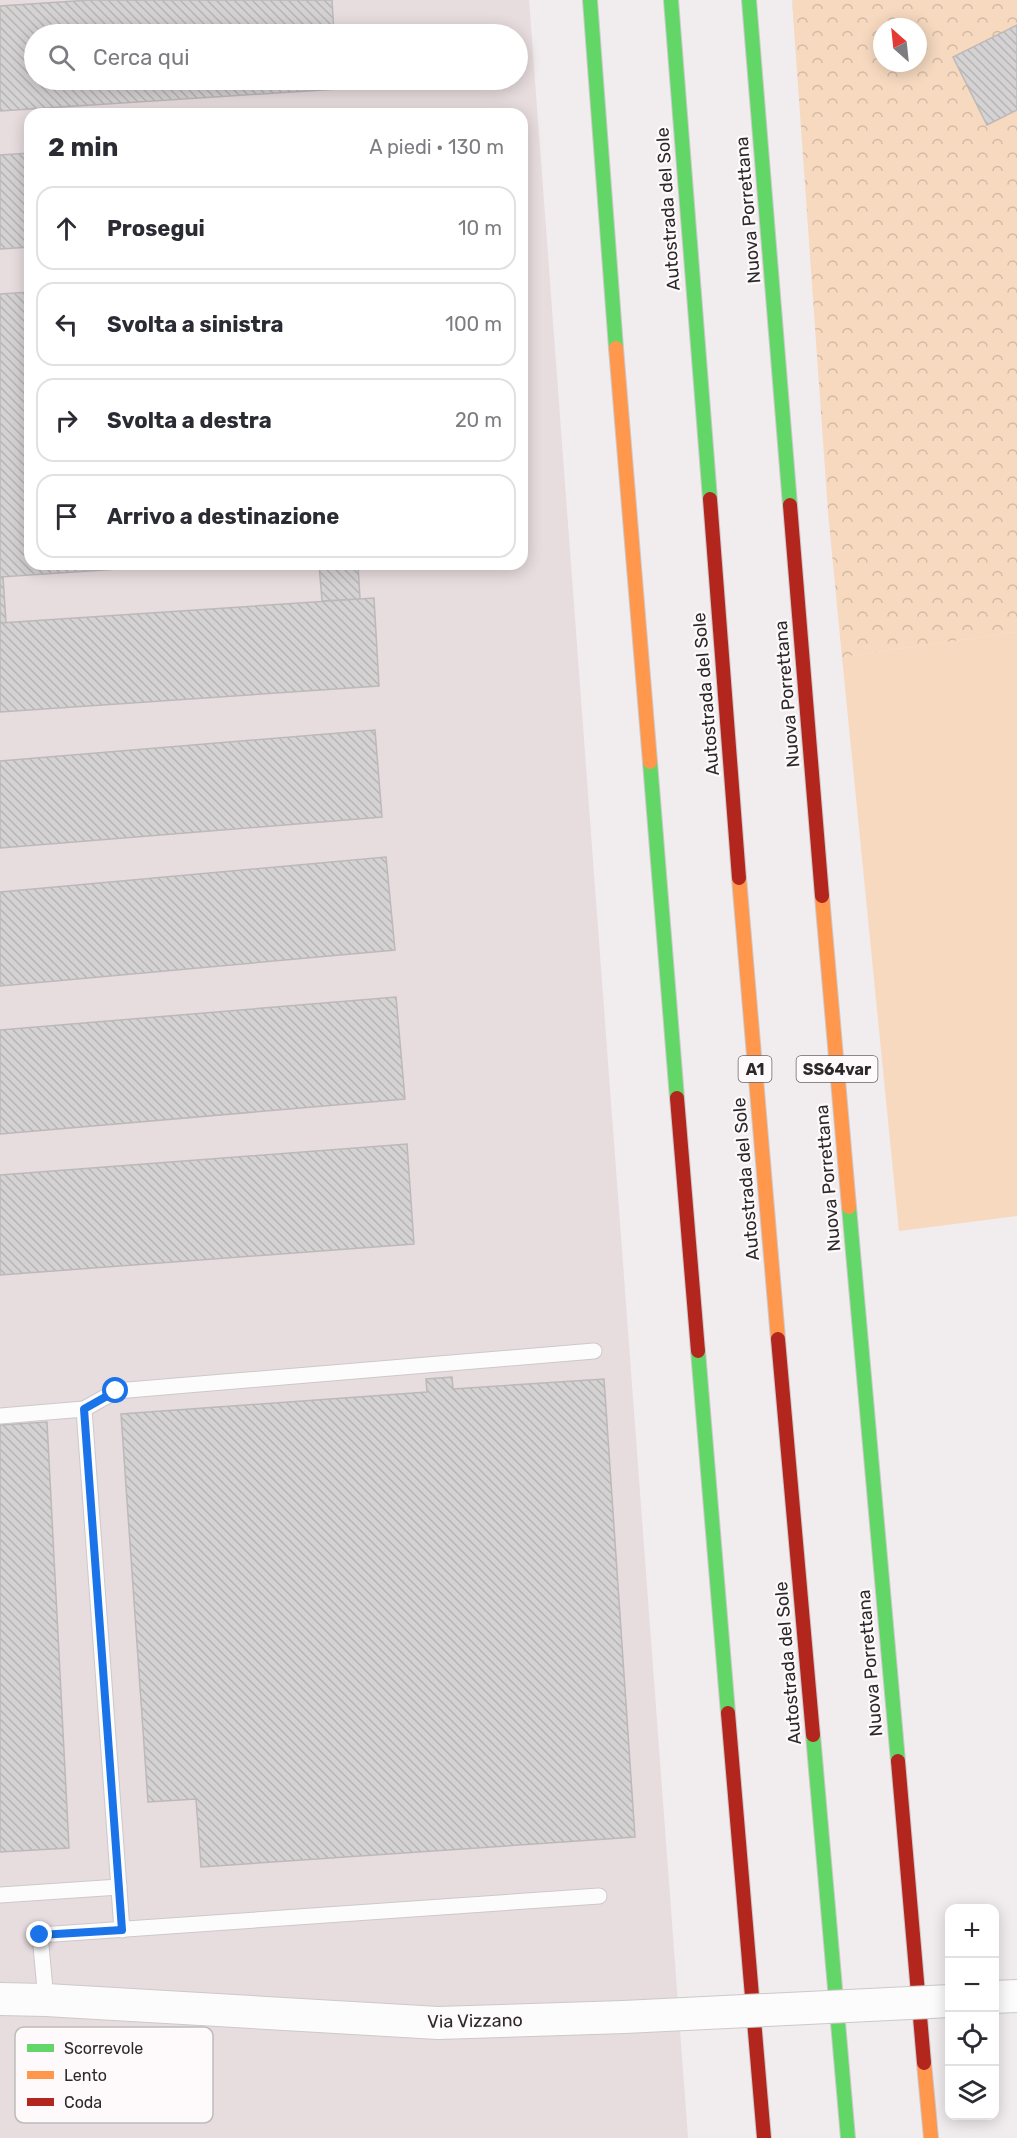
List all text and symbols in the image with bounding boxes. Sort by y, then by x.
north arrow [873,18,927,72]
search box [24,24,528,90]
icon: search [45,41,78,74]
text: Cerca qui [93,44,189,71]
street label: Autostrada del Sole [651,127,685,291]
text: 2 min [48,132,118,163]
text: A piedi · 130 m [369,135,504,159]
street label: Nuova Porrettana [731,136,765,284]
icon: ahead [50,212,83,245]
text: Prosegui [107,215,205,242]
text: 10 m [458,216,502,240]
icon: left [50,308,83,341]
text: Svolta a sinistra [107,311,284,338]
text: 100 m [445,312,502,336]
icon: right [50,404,83,437]
text: Svolta a destra [107,407,272,434]
text: 20 m [455,408,502,432]
icon: arrive [50,500,83,533]
text: Arrivo a destinazione [107,503,339,530]
street label: Autostrada del Sole [688,612,724,776]
street label: Nuova Porrettana [770,620,804,768]
road number: A1 [738,1056,771,1082]
road number: SS64var [796,1056,878,1082]
street label: Autostrada del Sole [728,1097,764,1261]
street label: Nuova Porrettana [811,1104,845,1252]
route start [102,1377,128,1403]
street label: Autostrada del Sole [770,1581,806,1745]
street label: Nuova Porrettana [853,1589,887,1737]
map controls [945,1904,999,2120]
button: + [945,1904,999,1958]
route end [26,1921,52,1947]
button: − [945,1958,999,2012]
street label: Via Vizzano [427,2009,523,2033]
button: locate [945,2012,999,2066]
legend [15,2027,213,2123]
text: Scorrevole [64,2039,143,2058]
text: Lento [64,2066,107,2085]
button: layers [945,2066,999,2120]
text: Coda [64,2093,102,2112]

